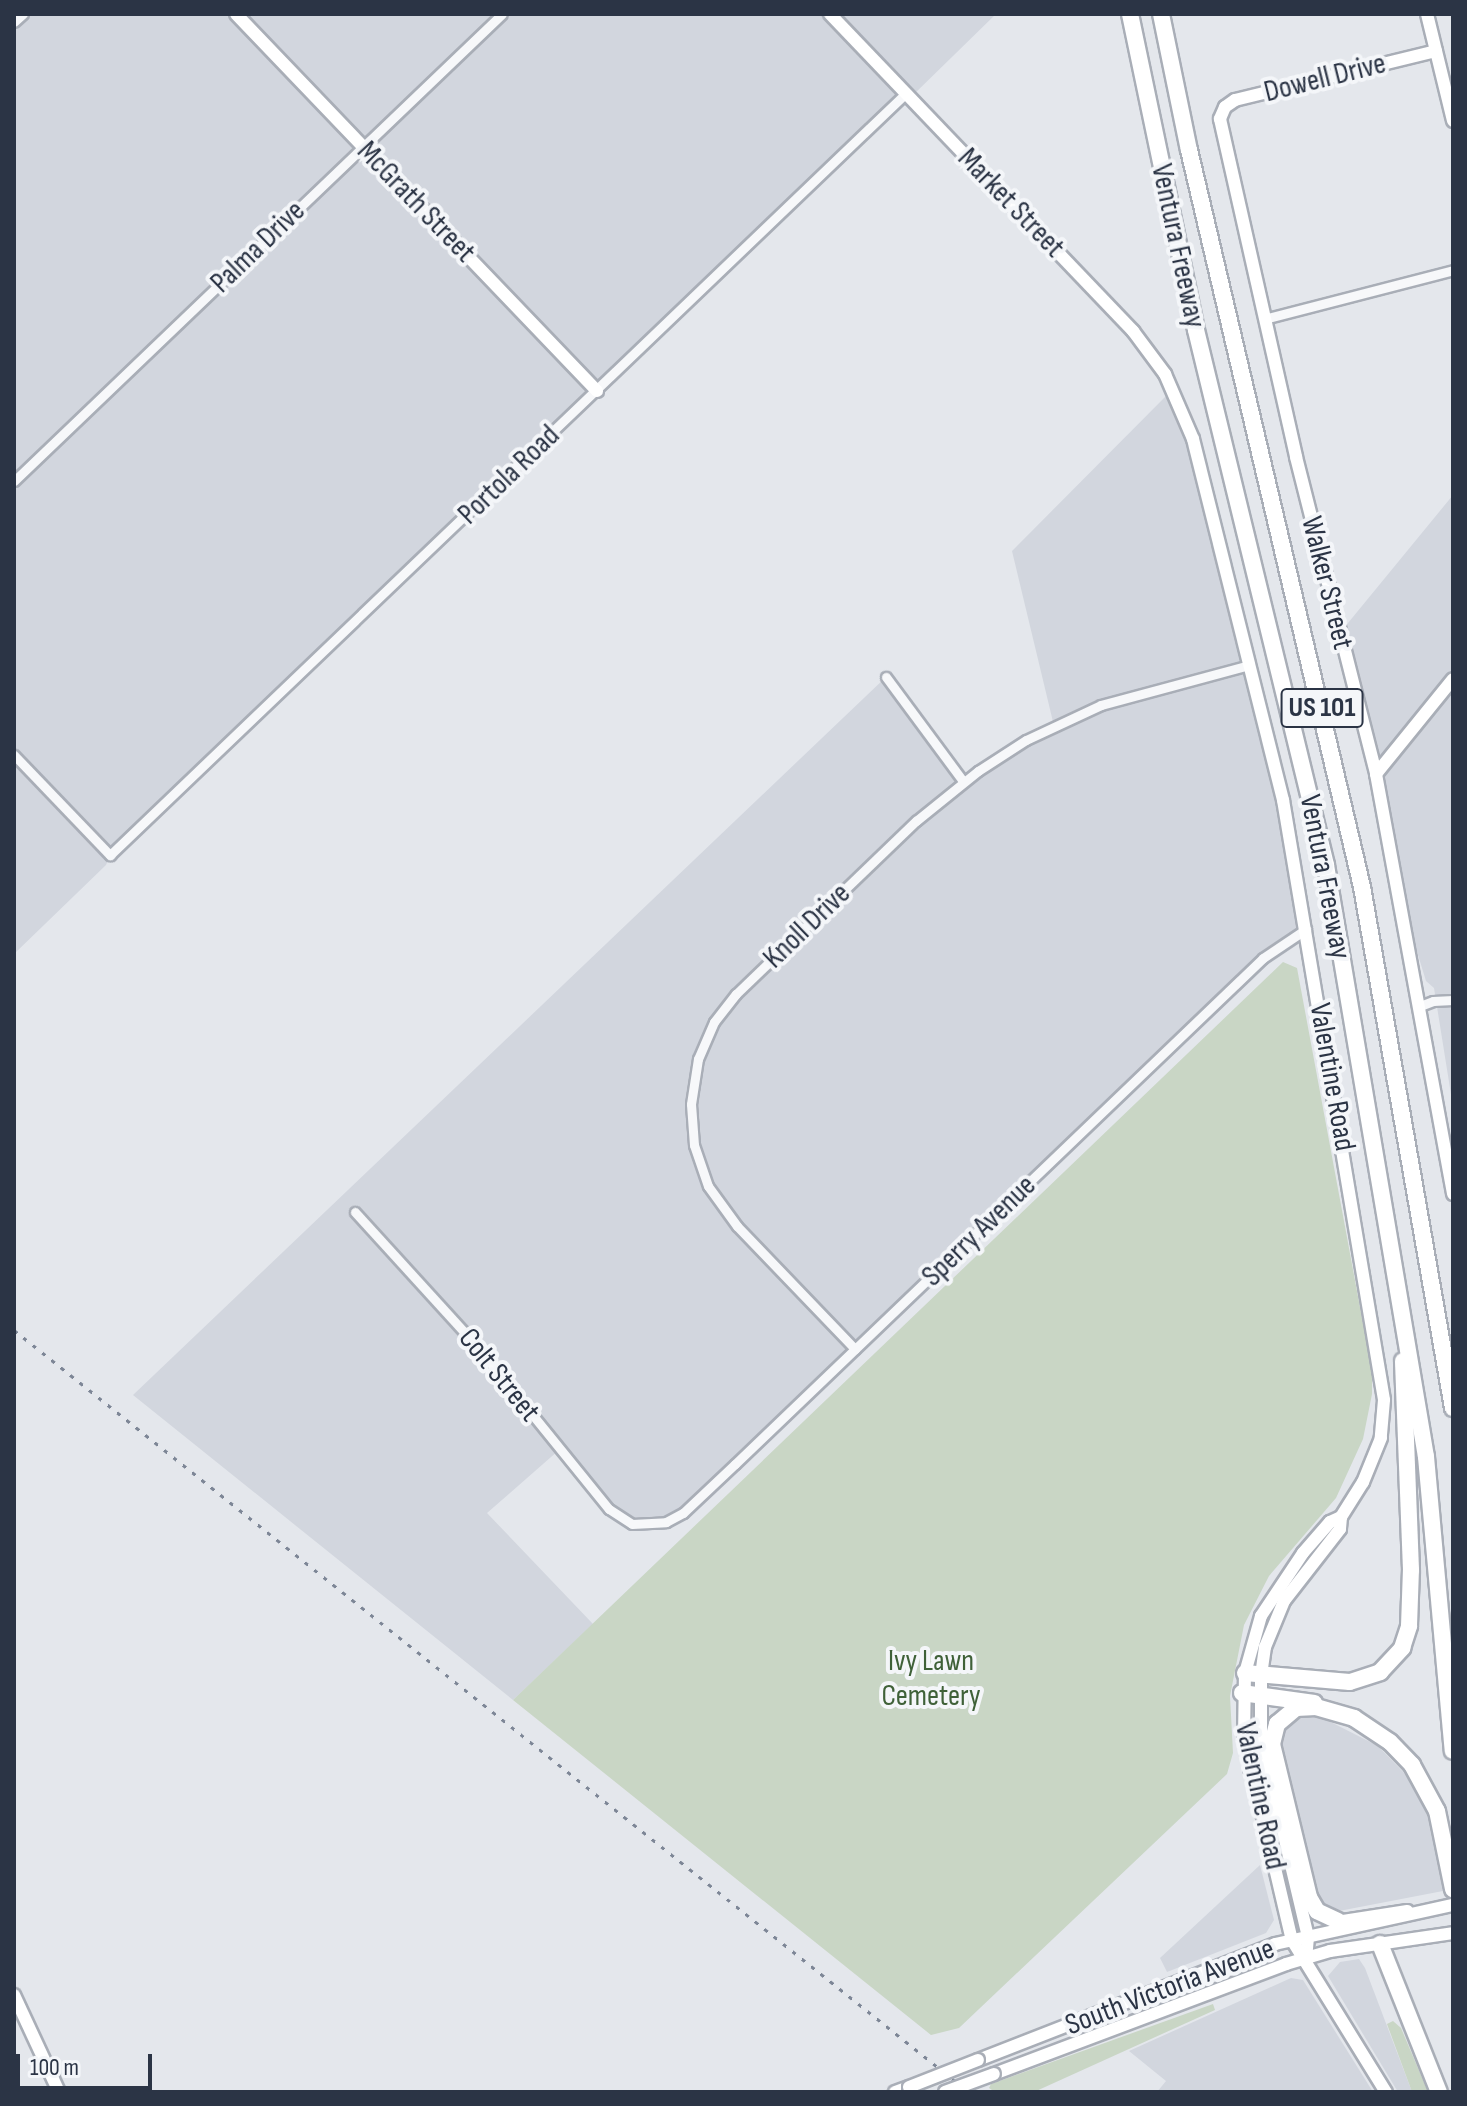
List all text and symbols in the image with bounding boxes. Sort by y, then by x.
street label: Dowell Drive [1260,46,1390,110]
street label: McGrath Street [349,134,483,270]
street label: Market Street [950,141,1072,265]
street label: Ventura Freeway [1143,161,1213,331]
street label: Palma Drive [203,193,313,301]
street label: Portola Road [451,418,567,532]
street label: Walker Street [1293,513,1361,653]
road number: US 101 [1280,684,1364,732]
street label: Ventura Freeway [1291,792,1359,962]
street label: Knoll Drive [756,876,858,976]
street label: Valentine Road [1301,1000,1363,1154]
street label: Sperry Avenue [915,1168,1043,1294]
street label: Colt Street [451,1321,547,1429]
park label: Ivy Lawn Cemetery [882,1643,980,1714]
street label: Valentine Road [1227,1719,1293,1873]
street label: South Victoria Avenue [1061,1931,1279,2043]
scale bar [20,2038,156,2088]
text: 100 m [30,2053,79,2082]

